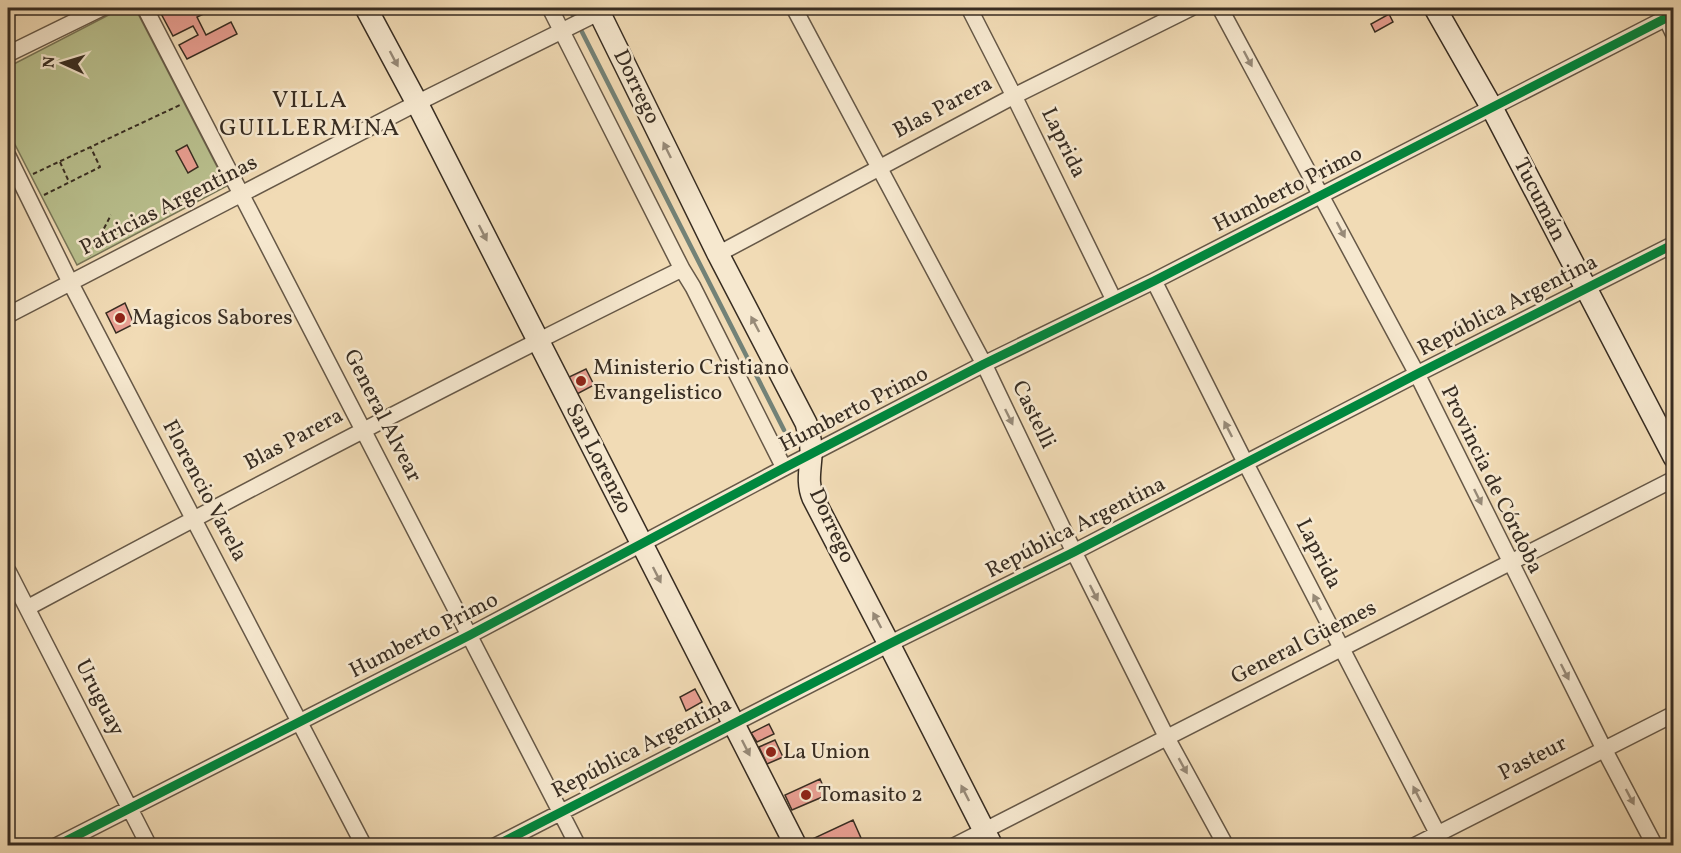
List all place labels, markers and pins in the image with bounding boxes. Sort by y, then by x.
place label: Magicos Sabores [132,303,293,334]
marker: Magicos Sabores [113,311,127,325]
place label: Ministerio Cristiano Evangelistico [593,353,789,409]
marker: Ministerio Cristiano Evangelistico [574,374,588,388]
place label: La Union [783,737,870,768]
marker: La Union [764,745,778,759]
place label: Tomasito 2 [818,780,923,811]
marker: Tomasito 2 [799,788,813,802]

